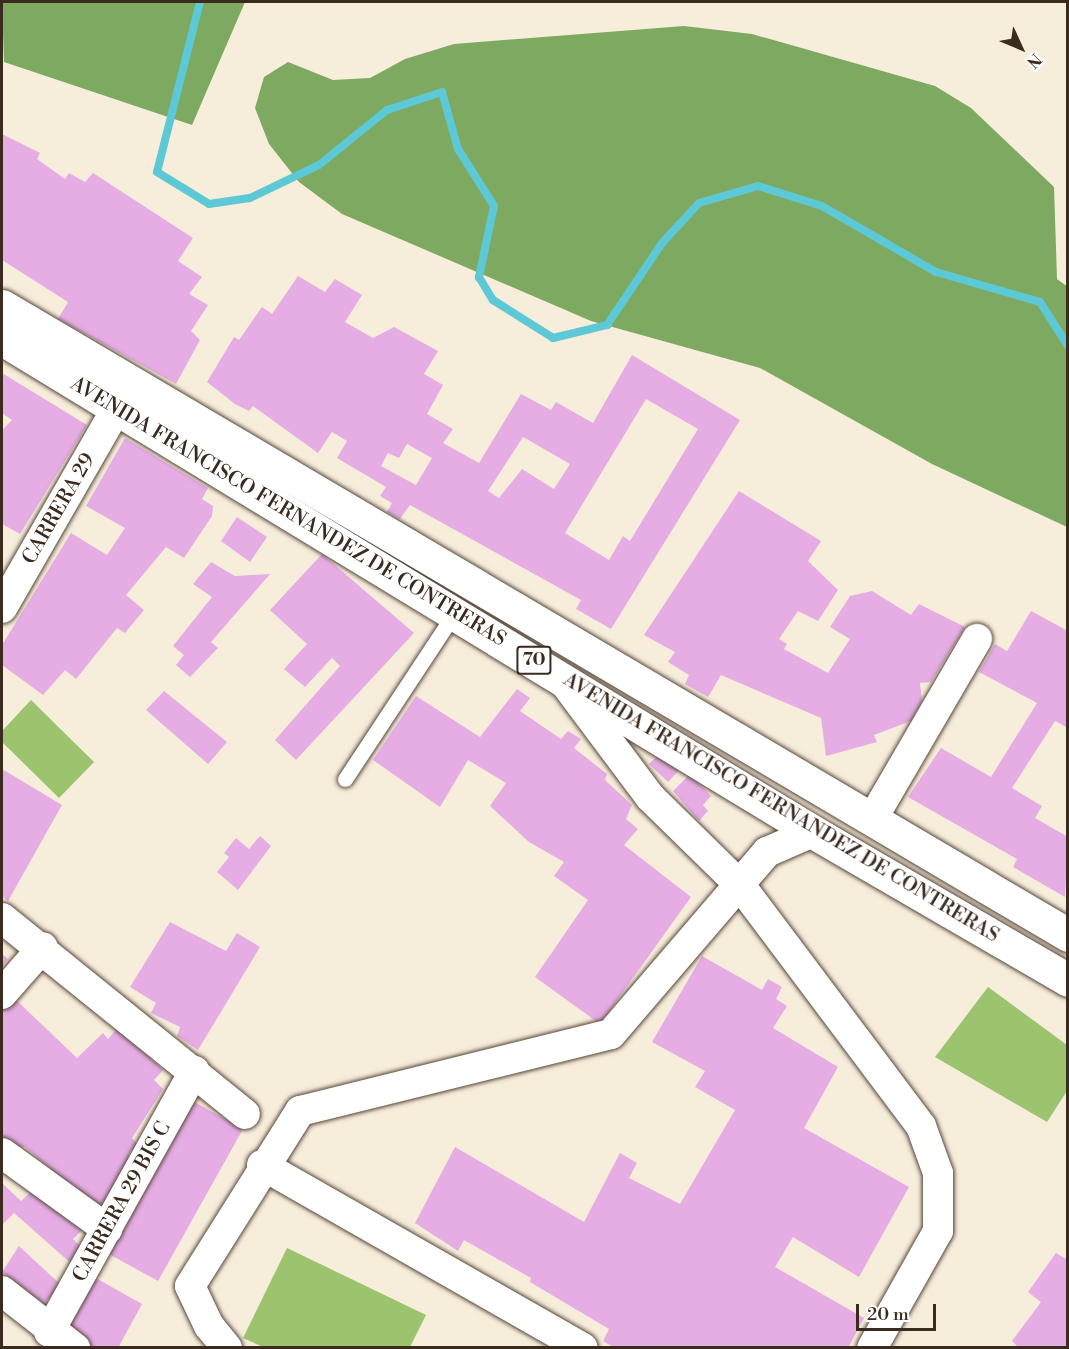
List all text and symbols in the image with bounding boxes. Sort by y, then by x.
north arrow [991,18,1051,78]
text: N [1022,49,1046,72]
street label: AVENIDA FRANCISCO FERNANDEZ DE CONTRERAS [66,372,510,652]
street label: CARRERA 29 [18,449,100,569]
road number: 70 [516,645,552,675]
street label: AVENIDA FRANCISCO FERNANDEZ DE CONTRERAS [559,668,1003,948]
street label: CARRERA 29 BIS C [68,1118,176,1286]
scale bar [859,1292,938,1330]
text: 20 m [867,1303,909,1326]

